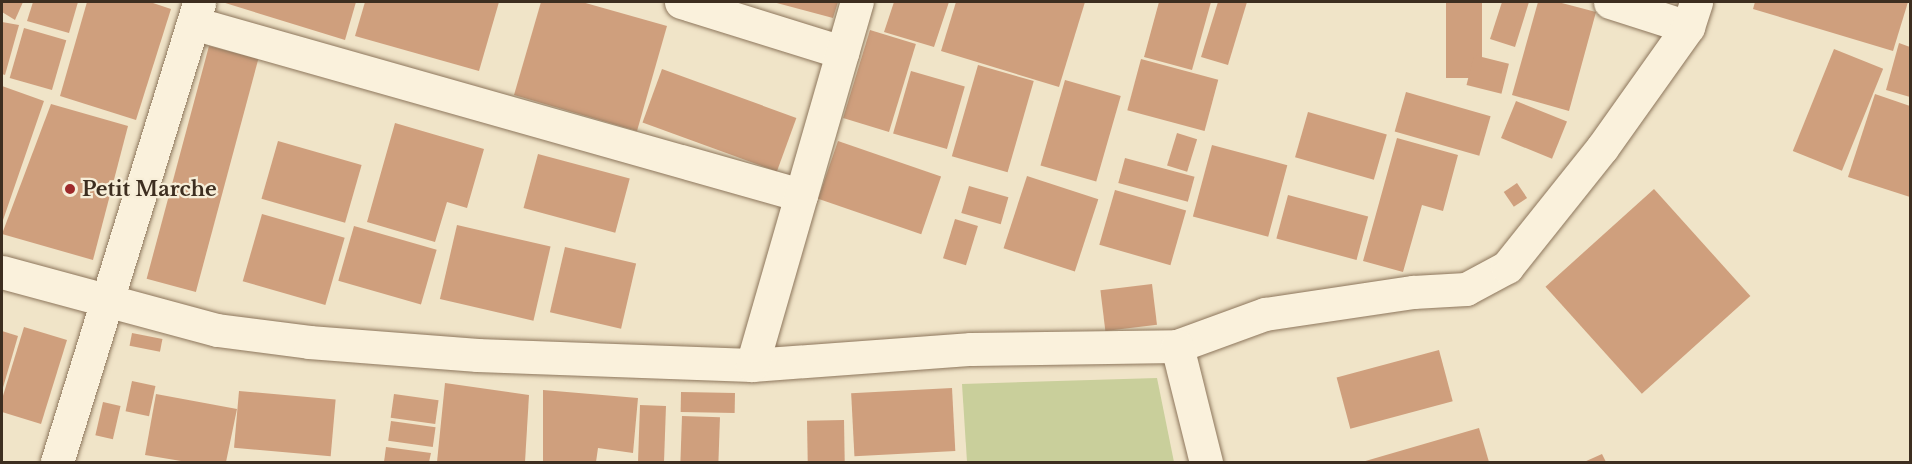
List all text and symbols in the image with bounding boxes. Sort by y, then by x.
place label: Petit Marche [82,177,217,201]
marker: Petit Marche [63,182,77,196]

